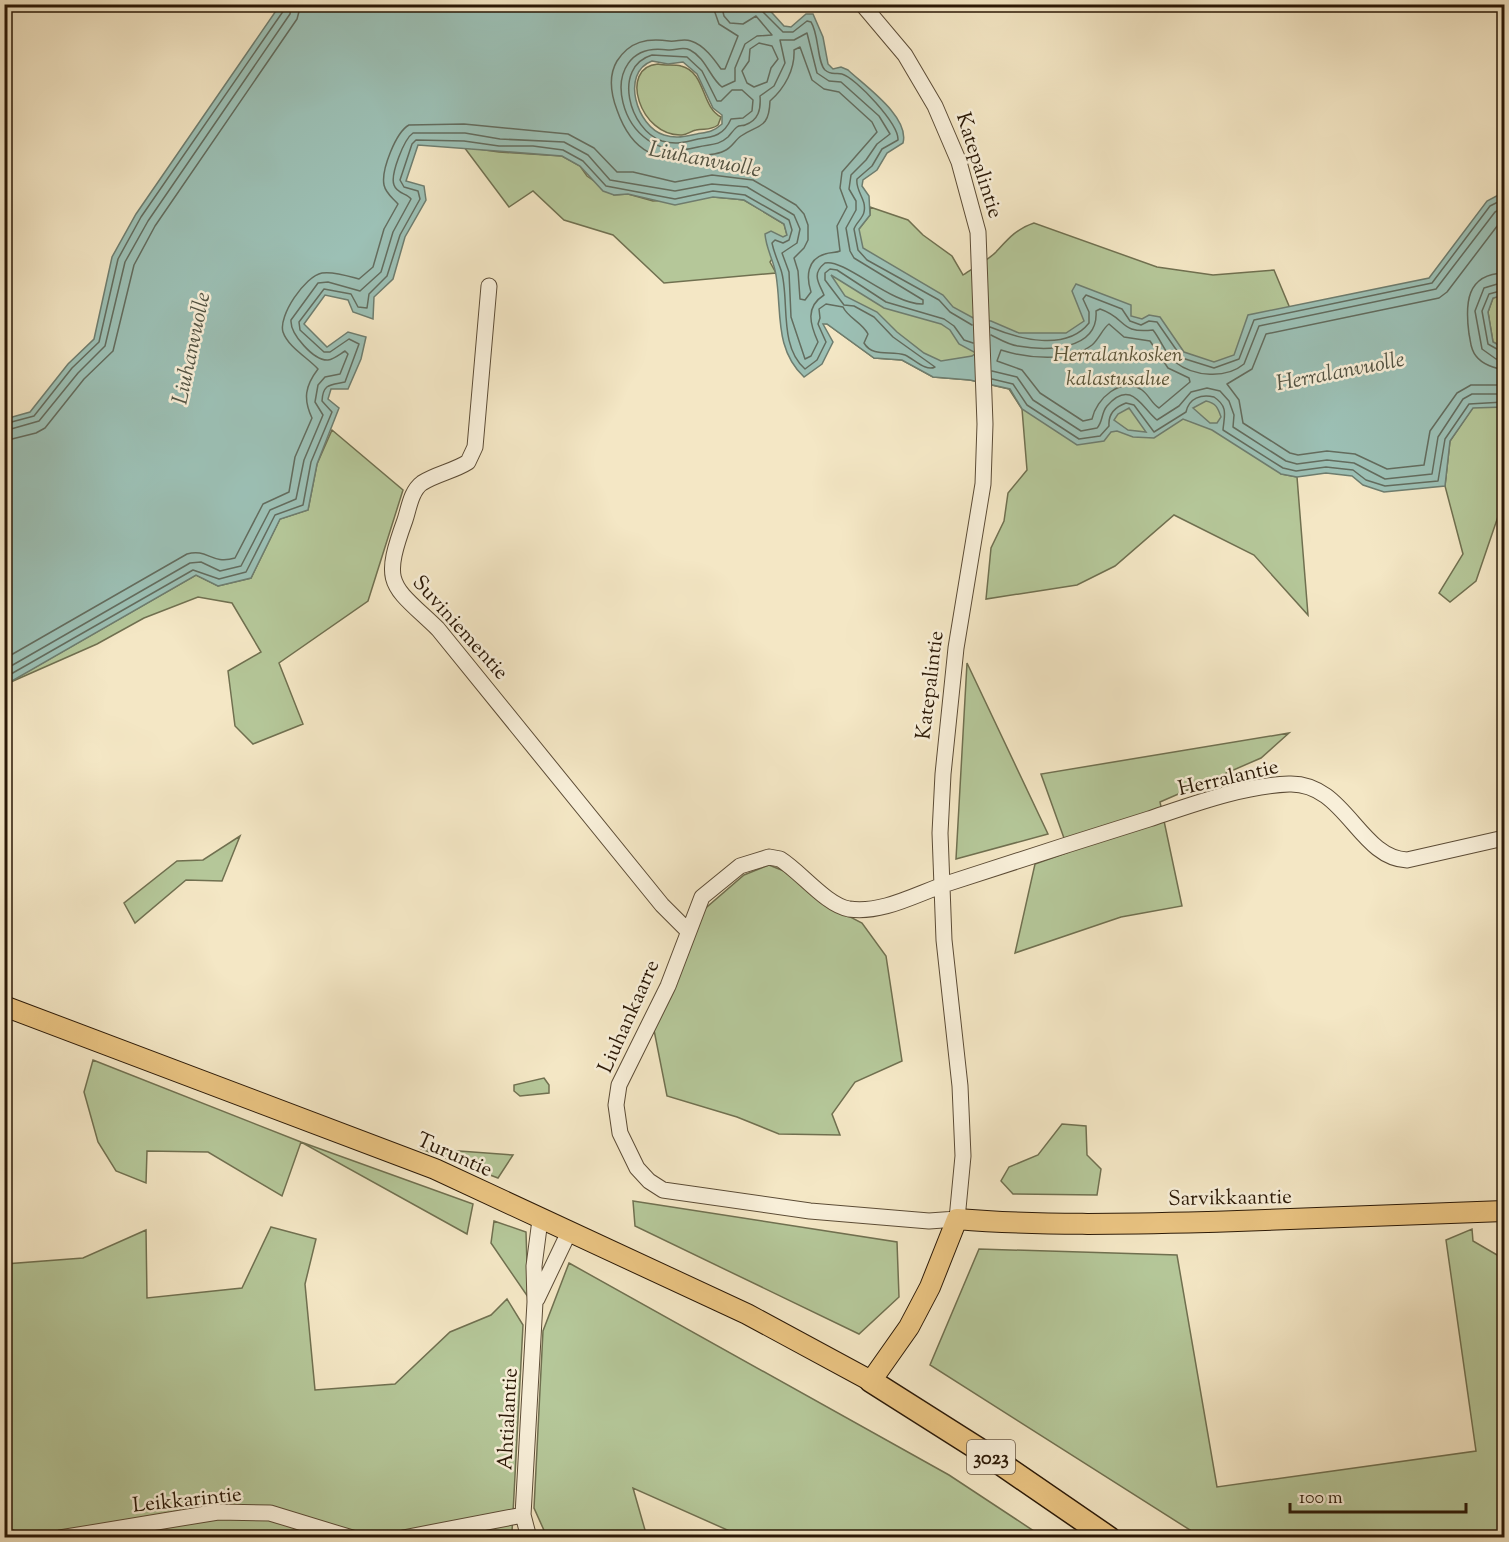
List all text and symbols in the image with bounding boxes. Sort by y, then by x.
street label: Katepalintie [947,109,1009,222]
water label: Liuhanvuolle [645,134,764,188]
water label: Liuhanvuolle [165,289,220,408]
park label: Herralankosken kalastusalue [1053,341,1183,395]
water label: Herralanvuolle [1274,345,1408,401]
street label: Suviniementie [404,569,515,687]
street label: Katepalintie [909,629,953,741]
street label: Herralantie [1175,753,1282,805]
street label: Liuhankaarre [591,955,668,1078]
street label: Turuntie [412,1126,497,1186]
street label: Sarvikkaantie [1168,1183,1292,1215]
street label: Ahtialantie [491,1367,527,1471]
road number: 3023 [967,1440,1015,1474]
scale bar [1290,1476,1466,1514]
street label: Leikkarintie [131,1480,243,1522]
text: 100 m [1299,1486,1343,1512]

